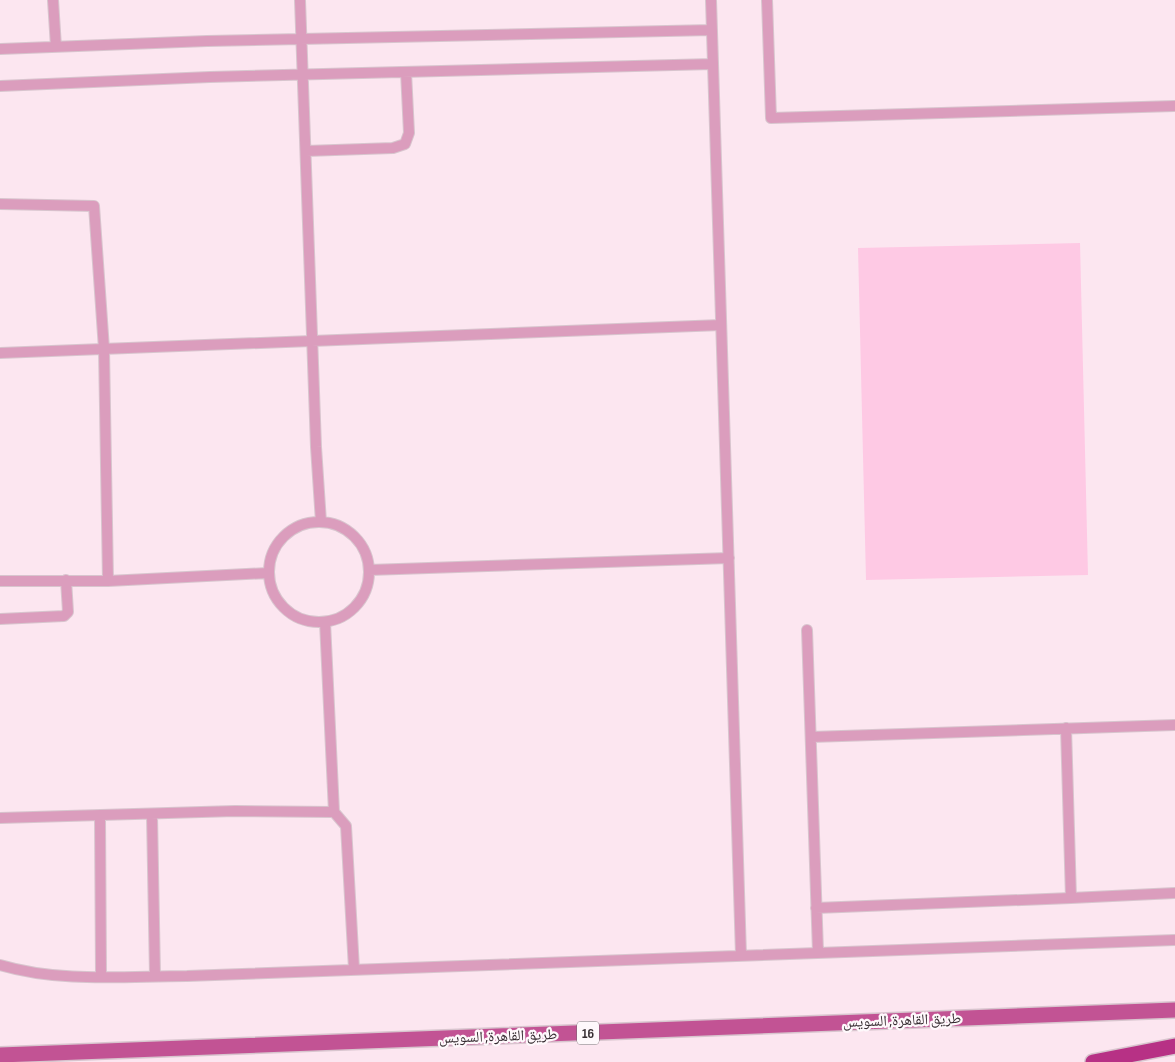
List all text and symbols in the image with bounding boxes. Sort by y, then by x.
street label: طريق القاهرة, السويس [842,1009,962,1032]
road number: 16 [577,1021,599,1044]
street label: طريق القاهرة, السويس [438,1025,558,1048]

